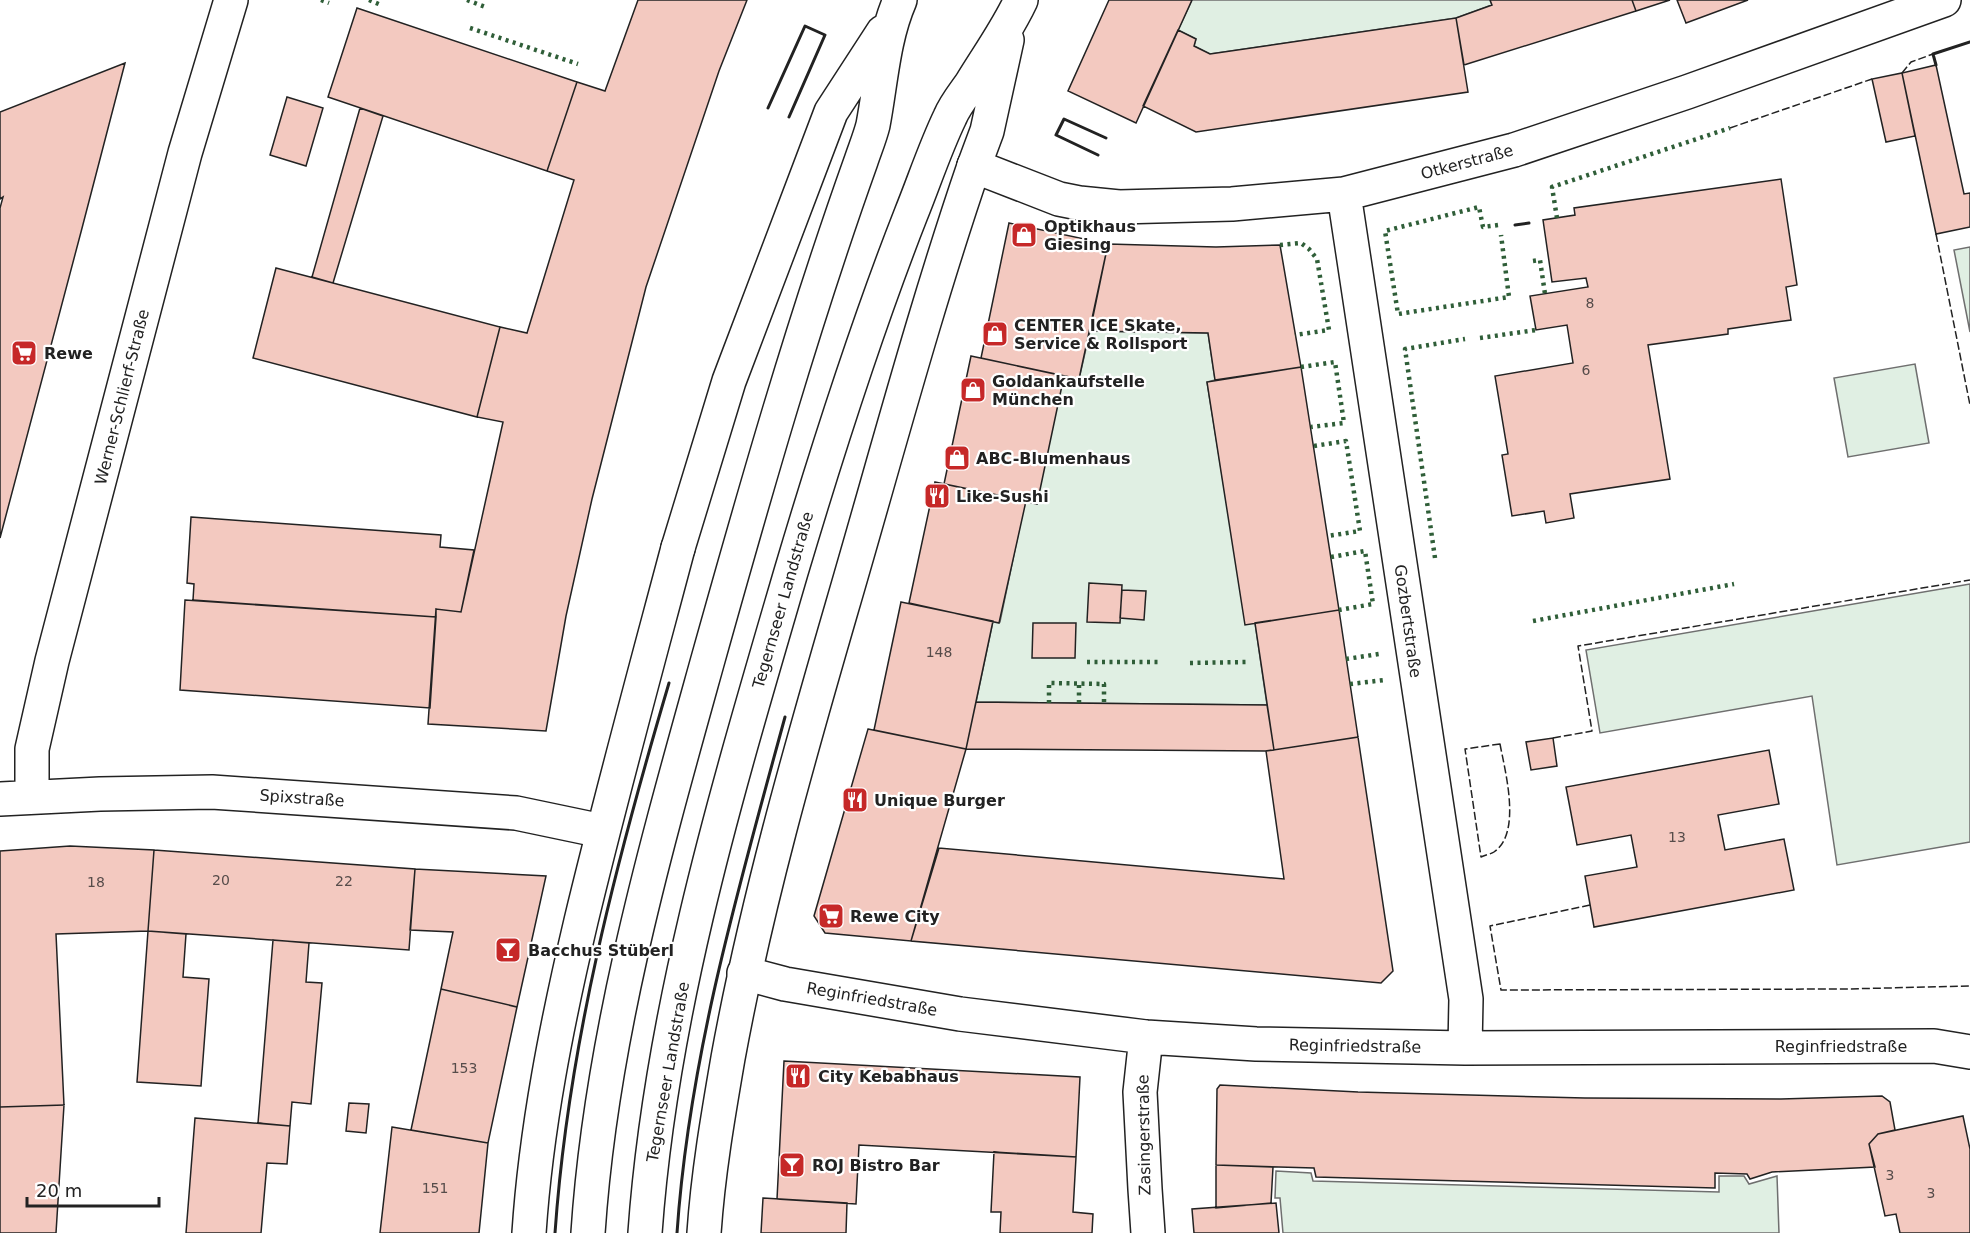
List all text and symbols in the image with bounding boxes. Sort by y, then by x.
street label: Otkerstraße [1419,141,1515,183]
place label: Optikhaus Giesing [1044,217,1136,254]
shop icon: Optikhaus Giesing [1009,220,1039,250]
house number: 8 [1586,295,1594,311]
street label: Werner-Schlierf-Straße [91,307,153,487]
place label: CENTER ICE Skate, Service & Rollsport [1014,316,1188,353]
shop icon: CENTER ICE Skate, Service & Rollsport [980,319,1010,349]
supermarket icon: Rewe [9,338,39,368]
place label: Rewe [44,344,93,363]
house number: 6 [1582,362,1591,378]
place label: Goldankaufstelle München [992,372,1145,409]
shop icon: Goldankaufstelle München [958,375,988,405]
shop icon: ABC-Blumenhaus [942,443,972,473]
place label: ABC-Blumenhaus [976,449,1130,468]
restaurant icon: Like-Sushi [922,481,952,511]
place label: Like-Sushi [956,487,1049,506]
street label: Tegernseer Landstraße [748,509,817,692]
street label: Gozbertstraße [1391,563,1425,679]
house number: 148 [926,644,952,660]
restaurant icon: Unique Burger [840,785,870,815]
street label: Spixstraße [259,786,345,810]
place label: Unique Burger [874,791,1005,810]
house number: 13 [1668,829,1686,845]
house number: 20 [212,872,230,888]
house number: 22 [335,873,353,889]
house number: 18 [87,874,105,890]
supermarket icon: Rewe City [816,901,846,931]
place label: Rewe City [850,907,940,926]
bar icon: Bacchus Stüberl [493,935,523,965]
place label: Bacchus Stüberl [528,941,674,960]
street label: Reginfriedstraße [805,978,939,1020]
street label: Tegernseer Landstraße [643,980,693,1165]
street label: Reginfriedstraße [1289,1035,1421,1057]
street label: Reginfriedstraße [1775,1037,1907,1056]
house number: 153 [451,1060,477,1076]
restaurant icon: City Kebabhaus [783,1061,813,1091]
place label: City Kebabhaus [818,1067,959,1086]
street label: Zasingerstraße [1133,1074,1155,1196]
bar icon: ROJ Bistro Bar [777,1150,807,1180]
place label: ROJ Bistro Bar [812,1156,940,1175]
house number: 3 [1886,1167,1894,1183]
scale bar [27,1170,159,1208]
text: 20 m [36,1180,82,1201]
house number: 151 [422,1180,448,1196]
house number: 3 [1927,1185,1935,1201]

